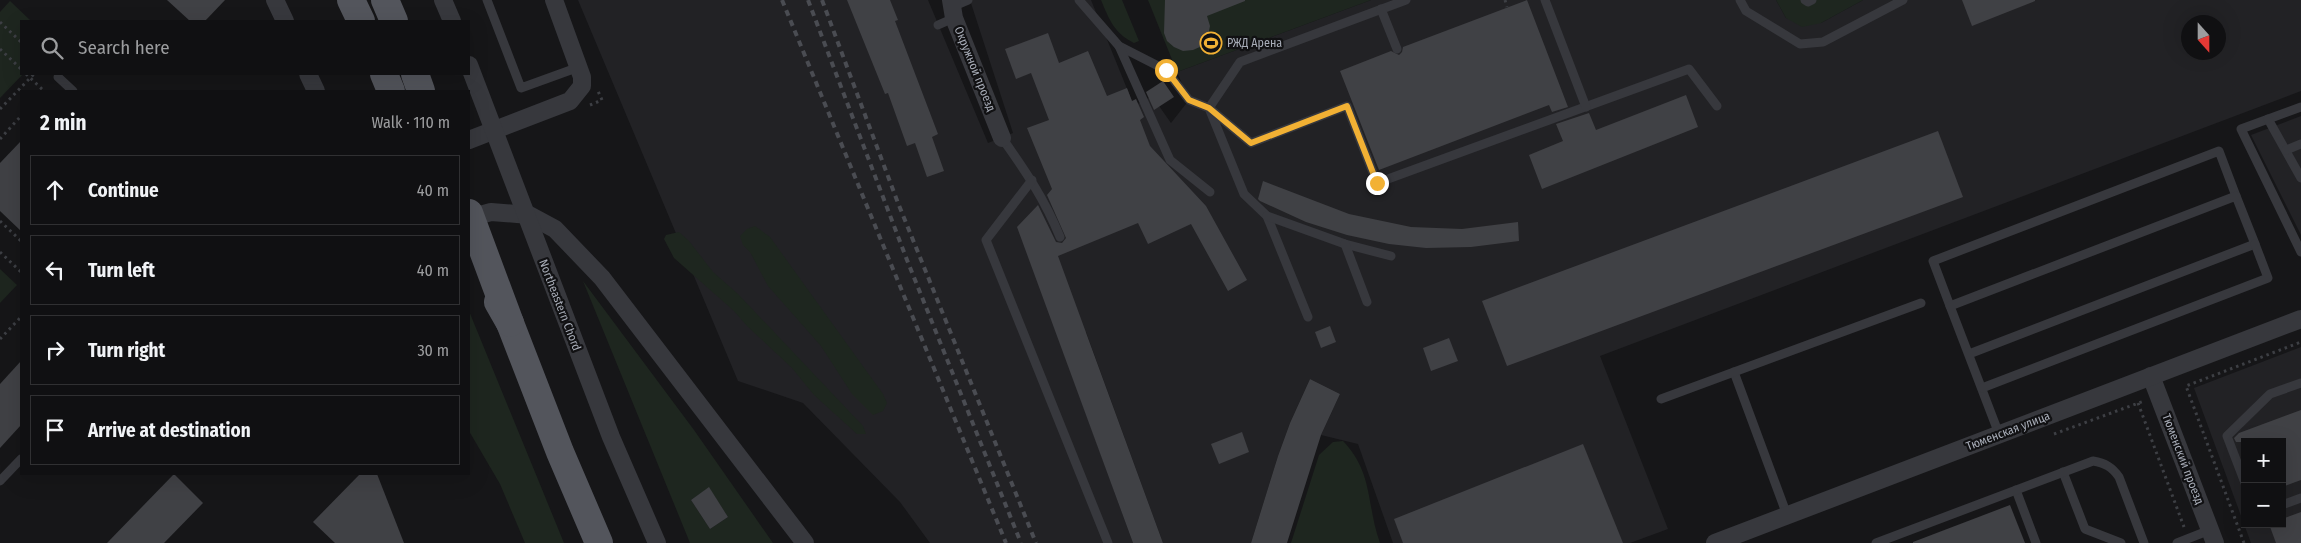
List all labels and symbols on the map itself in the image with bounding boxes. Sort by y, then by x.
north arrow [2181,15,2226,60]
street label: Окружной проезд [952,24,998,114]
sports icon: РЖД Арена [1199,31,1223,55]
place label: РЖД Арена [1227,36,1282,50]
route start [1155,59,1178,82]
route end [1366,172,1389,195]
street label: Northeastern Chord [536,257,584,353]
street label: Тюменская улица [1964,409,2052,453]
street label: Тюменский проезд [2159,412,2207,506]

